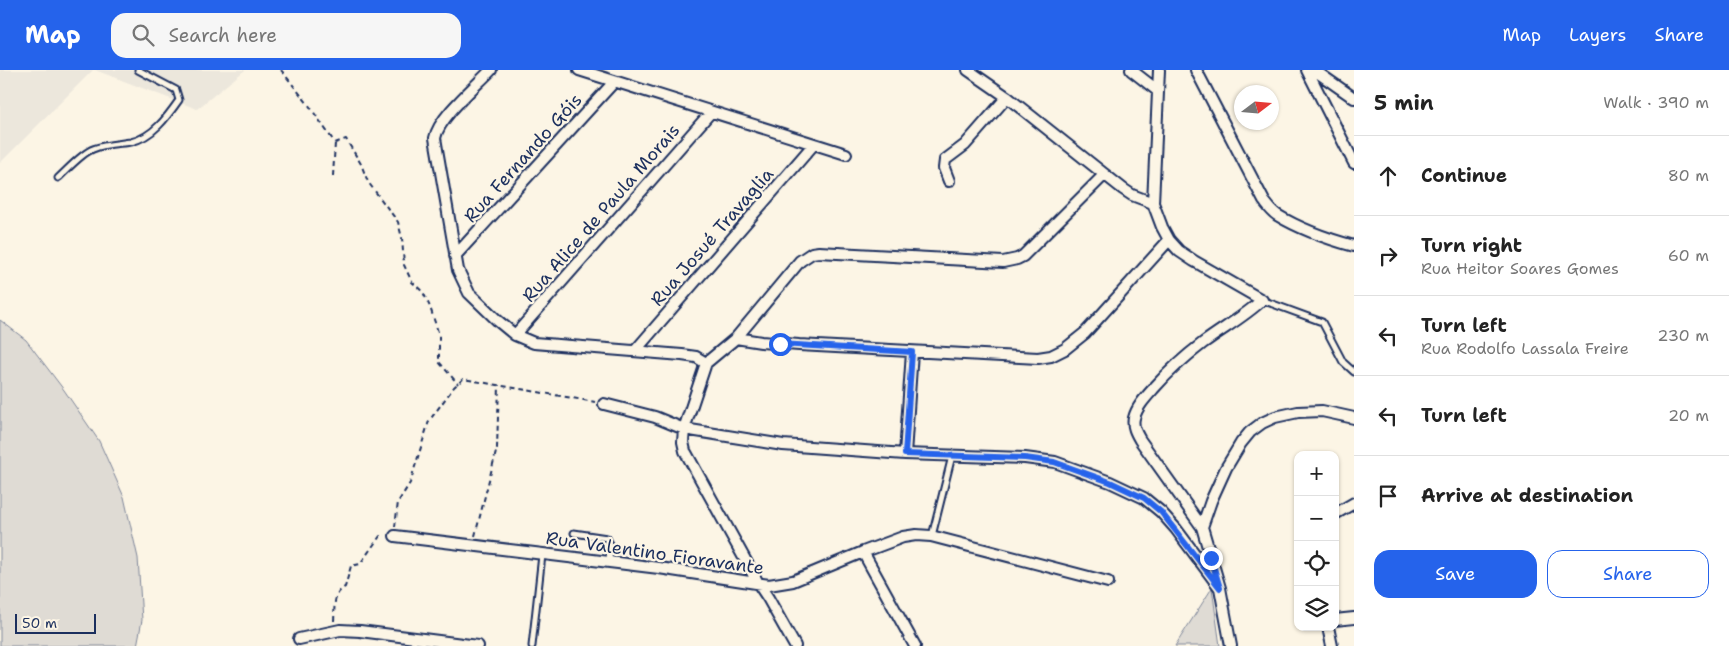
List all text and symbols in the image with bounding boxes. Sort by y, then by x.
search box [111,13,461,58]
text: Map [25,19,81,51]
icon: search [129,21,157,49]
text: Search here [169,23,277,48]
text: Map [1503,23,1541,47]
text: Layers [1569,23,1626,47]
text: Share [1654,23,1704,47]
north arrow [1234,85,1279,130]
street label: Rua Fernando Góis [459,88,587,228]
text: 5 min [1374,89,1434,117]
text: Walk · 390 m [1603,92,1709,113]
street label: Rua Alice de Paula Morais [517,119,685,307]
icon: ahead [1374,162,1402,190]
street label: Rua Josué Travaglia [645,163,779,311]
text: Continue [1421,163,1507,188]
text: 80 m [1668,165,1709,186]
text: Turn right [1421,233,1522,258]
icon: right [1374,242,1402,270]
text: 60 m [1668,245,1709,266]
text: Rua Heitor Soares Gomes [1421,258,1619,279]
text: Turn left [1421,313,1507,338]
icon: left [1374,322,1402,350]
text: 230 m [1657,325,1709,346]
route start [769,333,792,356]
text: Rua Rodolfo Lassala Freire [1421,338,1629,359]
icon: left [1374,402,1402,430]
text: Turn left [1421,403,1507,428]
text: 20 m [1668,405,1709,426]
map controls [1294,451,1339,631]
button: + [1294,451,1339,496]
icon: arrive [1374,482,1402,510]
text: Arrive at destination [1421,483,1633,508]
button: − [1294,496,1339,541]
street label: Rua Valentino Fioravante [544,526,766,580]
button: locate [1294,541,1339,586]
route end [1200,547,1223,570]
button: Save [1374,550,1537,598]
button: Share [1547,550,1709,598]
button: layers [1294,586,1339,631]
scale bar [15,611,96,634]
text: 50 m [22,614,57,632]

